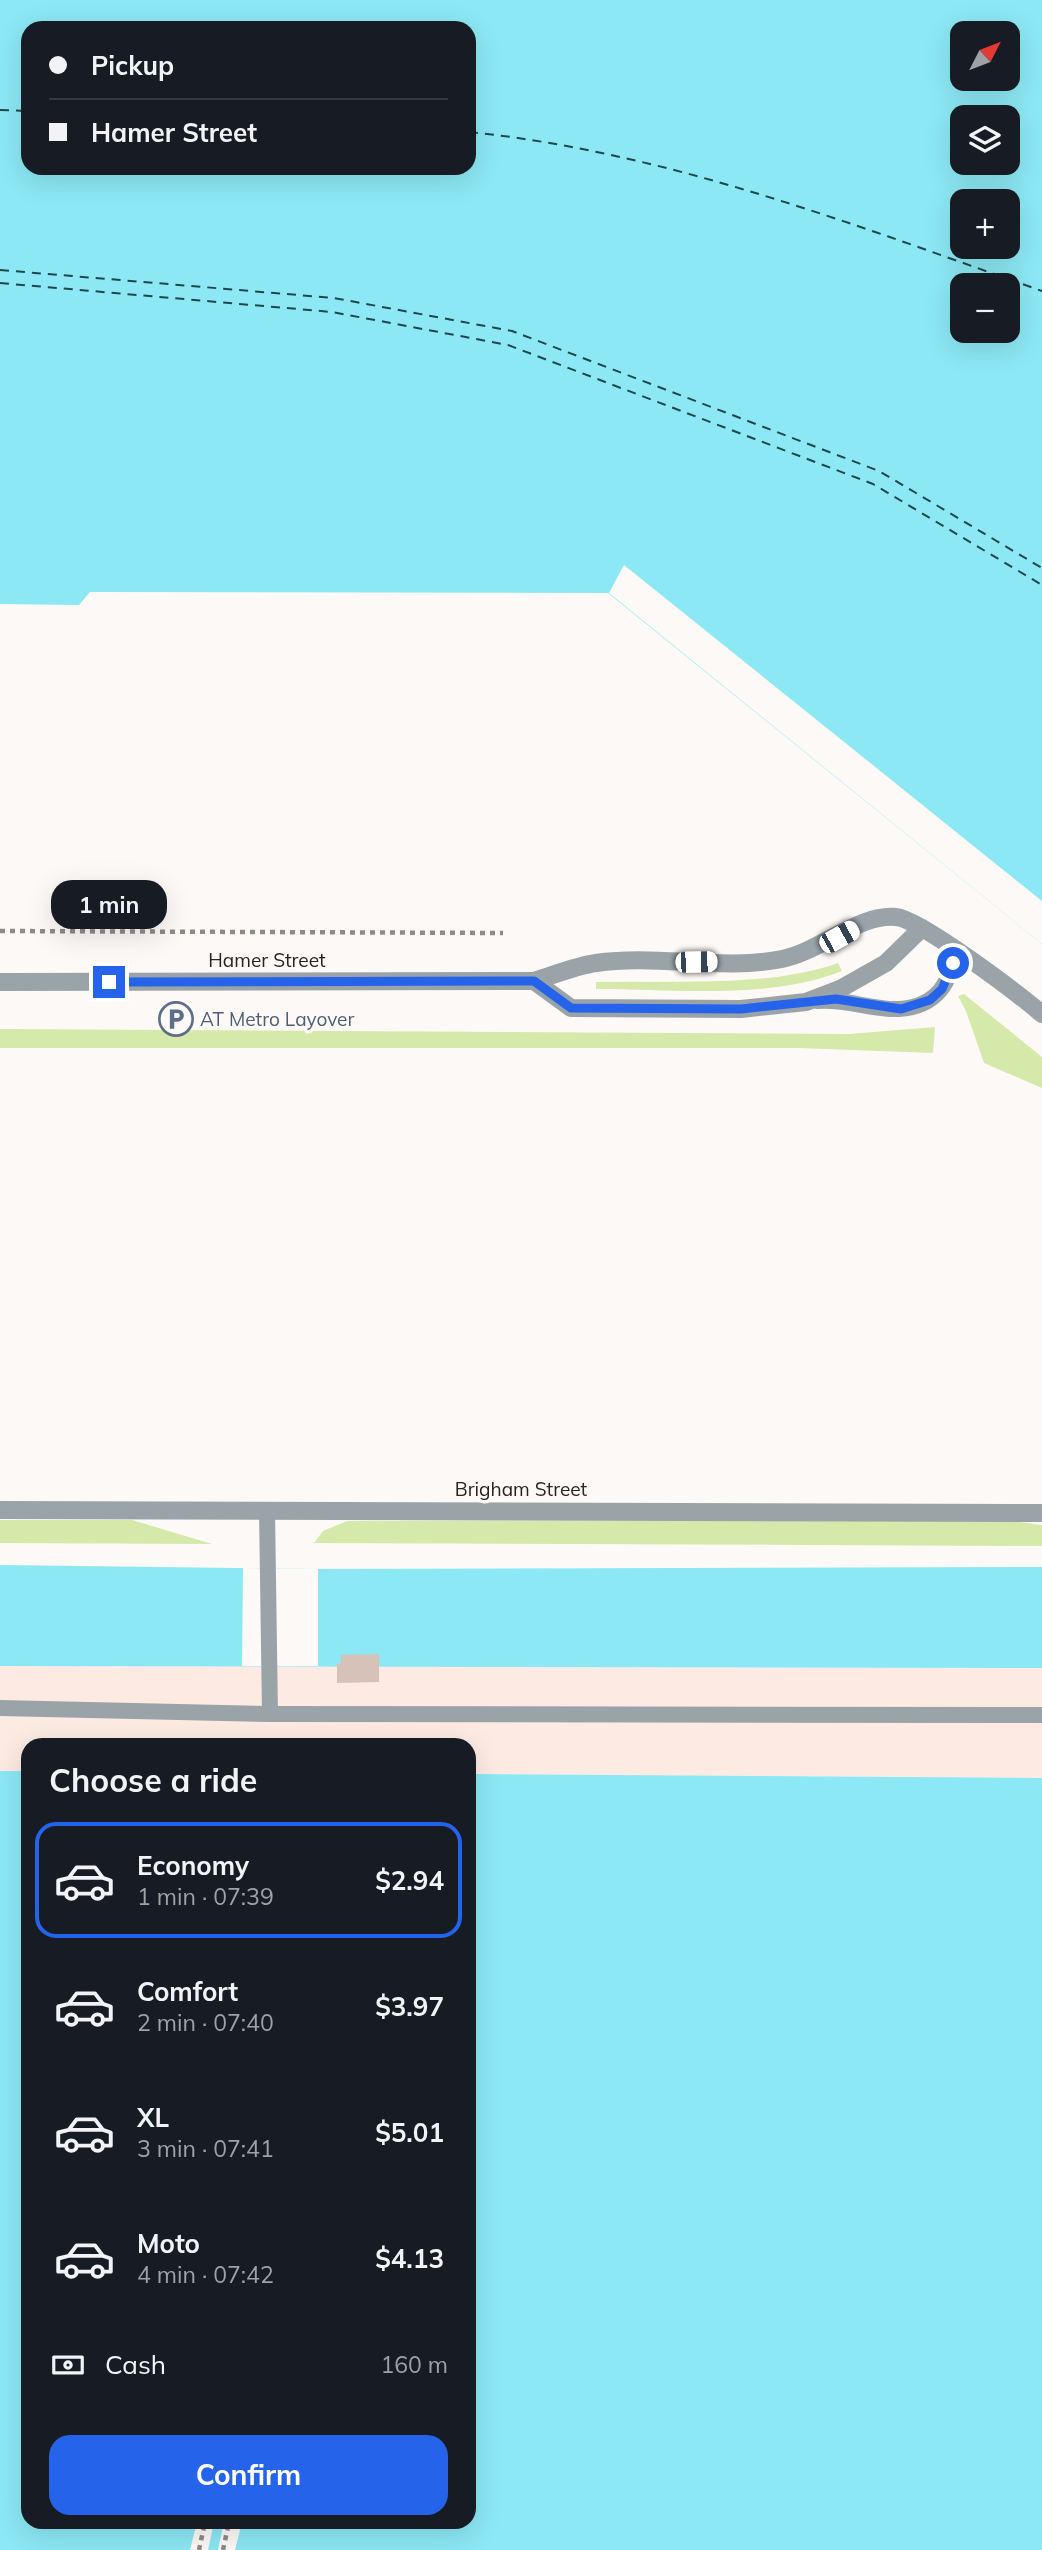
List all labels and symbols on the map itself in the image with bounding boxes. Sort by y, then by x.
north arrow [950,21,1020,91]
callout: 1 min [51,880,167,930]
car [816,918,863,956]
route start [937,947,969,979]
street label: Hamer Street [208,948,326,972]
car [675,951,718,973]
route end [93,966,125,998]
parking icon: AT Metro Layover [157,1000,195,1038]
place label: AT Metro Layover [200,1007,354,1031]
street label: Brigham Street [455,1477,588,1501]

